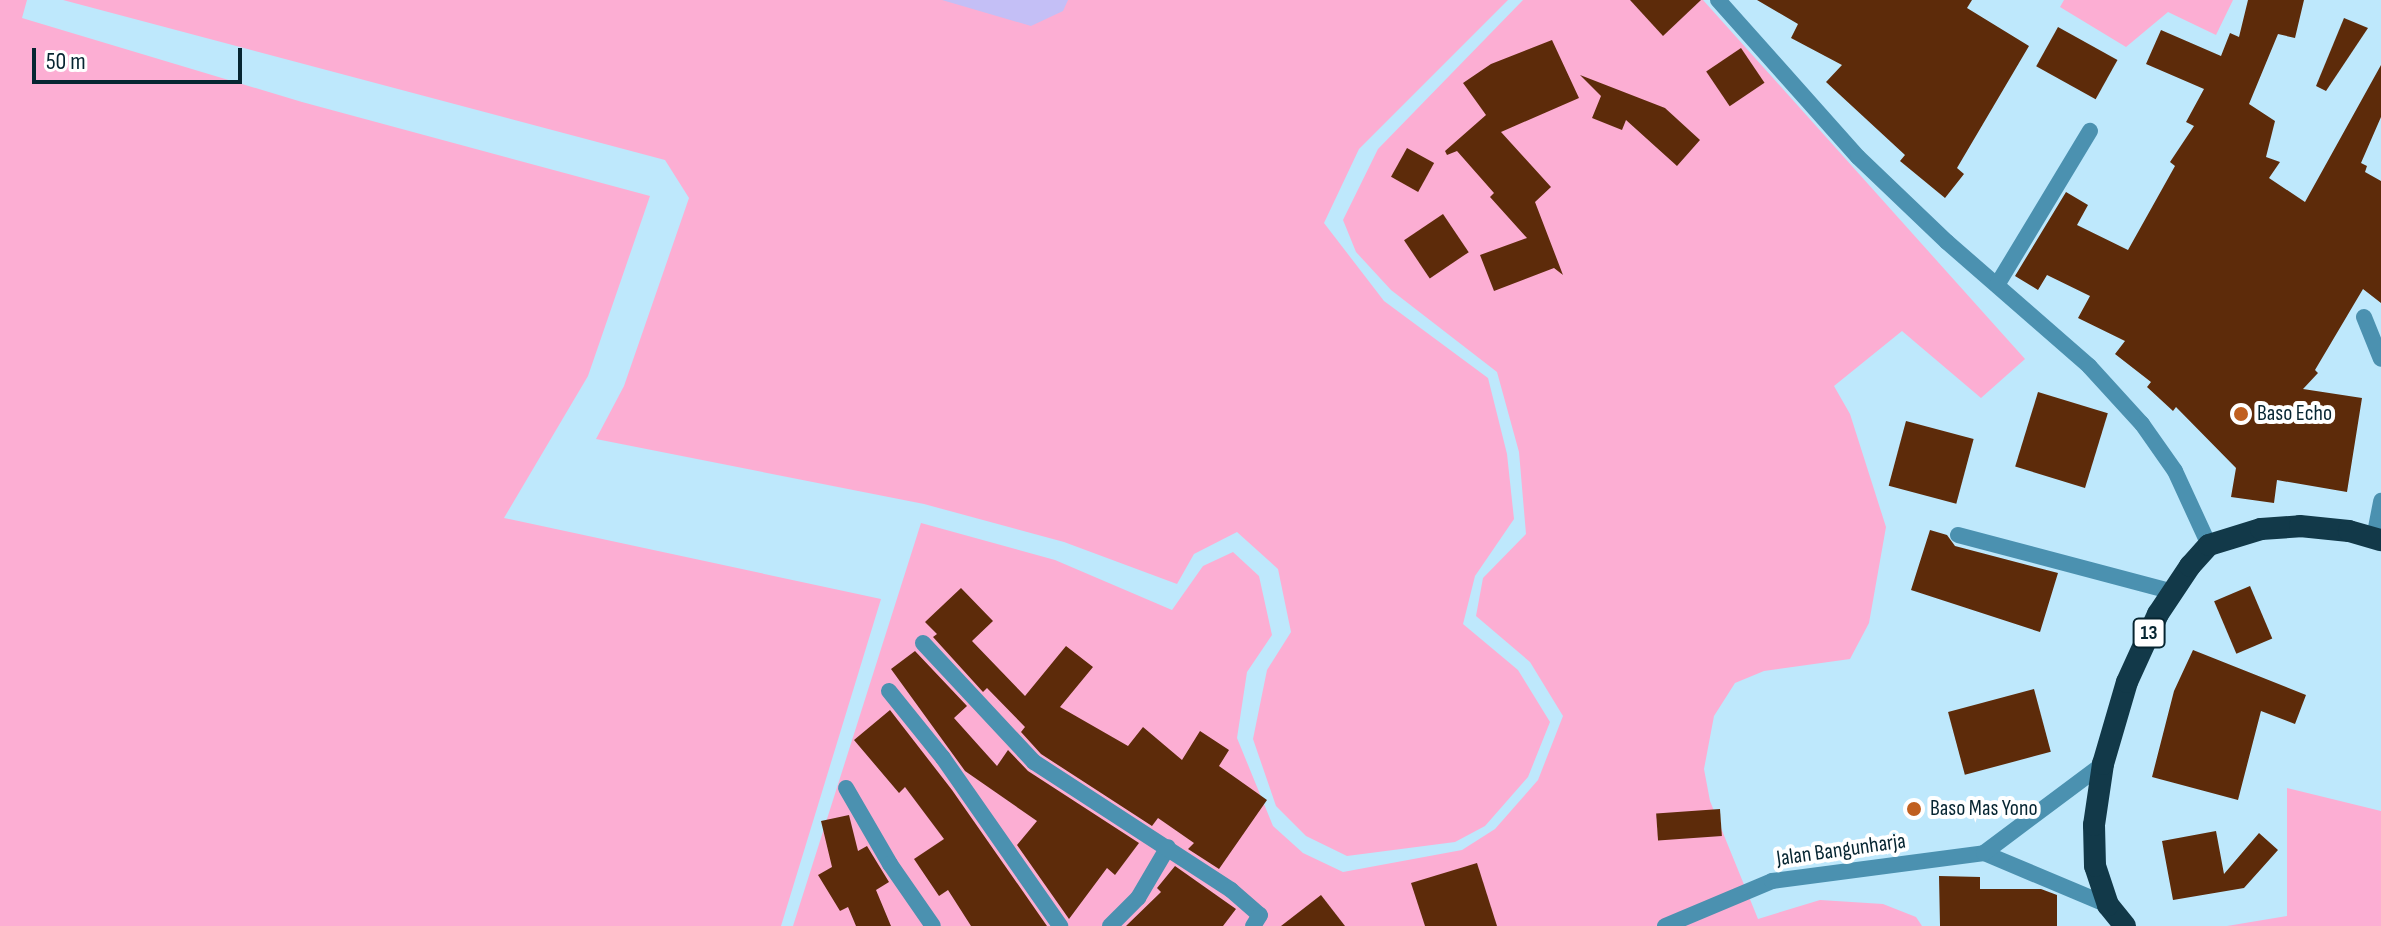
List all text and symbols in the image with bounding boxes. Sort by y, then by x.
scale bar [36,32,246,82]
text: 50 m [46,47,86,76]
place label: Baso Echo [2257,401,2332,427]
marker: Baso Echo [2232,405,2250,423]
road number: 13 [2131,617,2167,649]
place label: Baso Mas Yono [1930,796,2038,822]
marker: Baso Mas Yono [1905,800,1923,818]
street label: Jalan Bangunharja [1775,828,1907,872]

